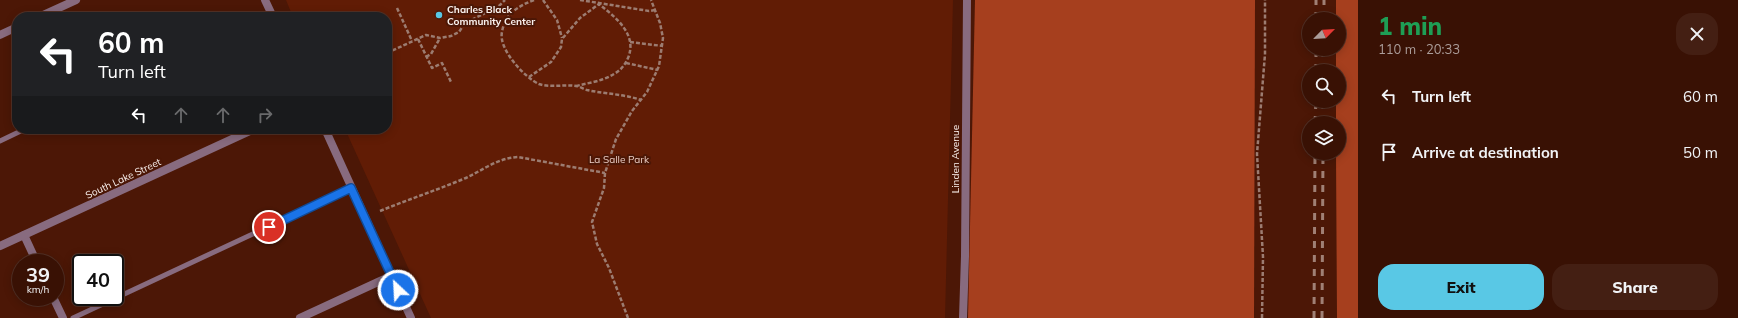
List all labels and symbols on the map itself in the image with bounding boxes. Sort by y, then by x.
place label: Charles Black Community Center [447,3,535,28]
marker: Charles Black Community Center [434,10,444,20]
north arrow [1302,12,1346,56]
street label: Linden Avenue [949,125,962,193]
park label: La Salle Park [589,153,650,166]
street label: South Lake Street [83,155,164,202]
pin [252,210,286,244]
speed limit sign: 40 [72,254,124,306]
position arrow [377,269,419,311]

